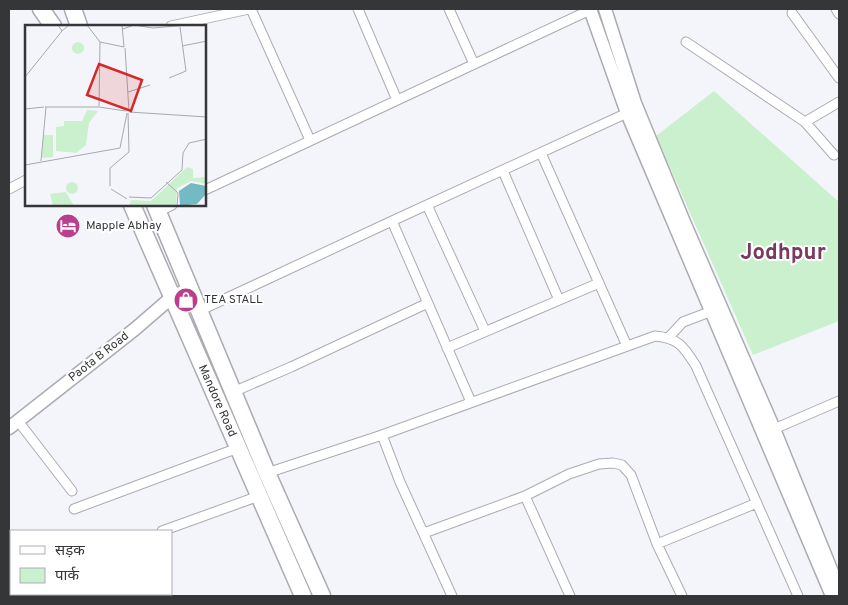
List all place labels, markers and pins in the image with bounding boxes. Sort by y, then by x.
hotel icon: Mapple Abhay [55,213,81,239]
place label: Mapple Abhay [86,218,162,234]
shop icon: TEA STALL [173,287,199,313]
place label: TEA STALL [204,292,263,308]

